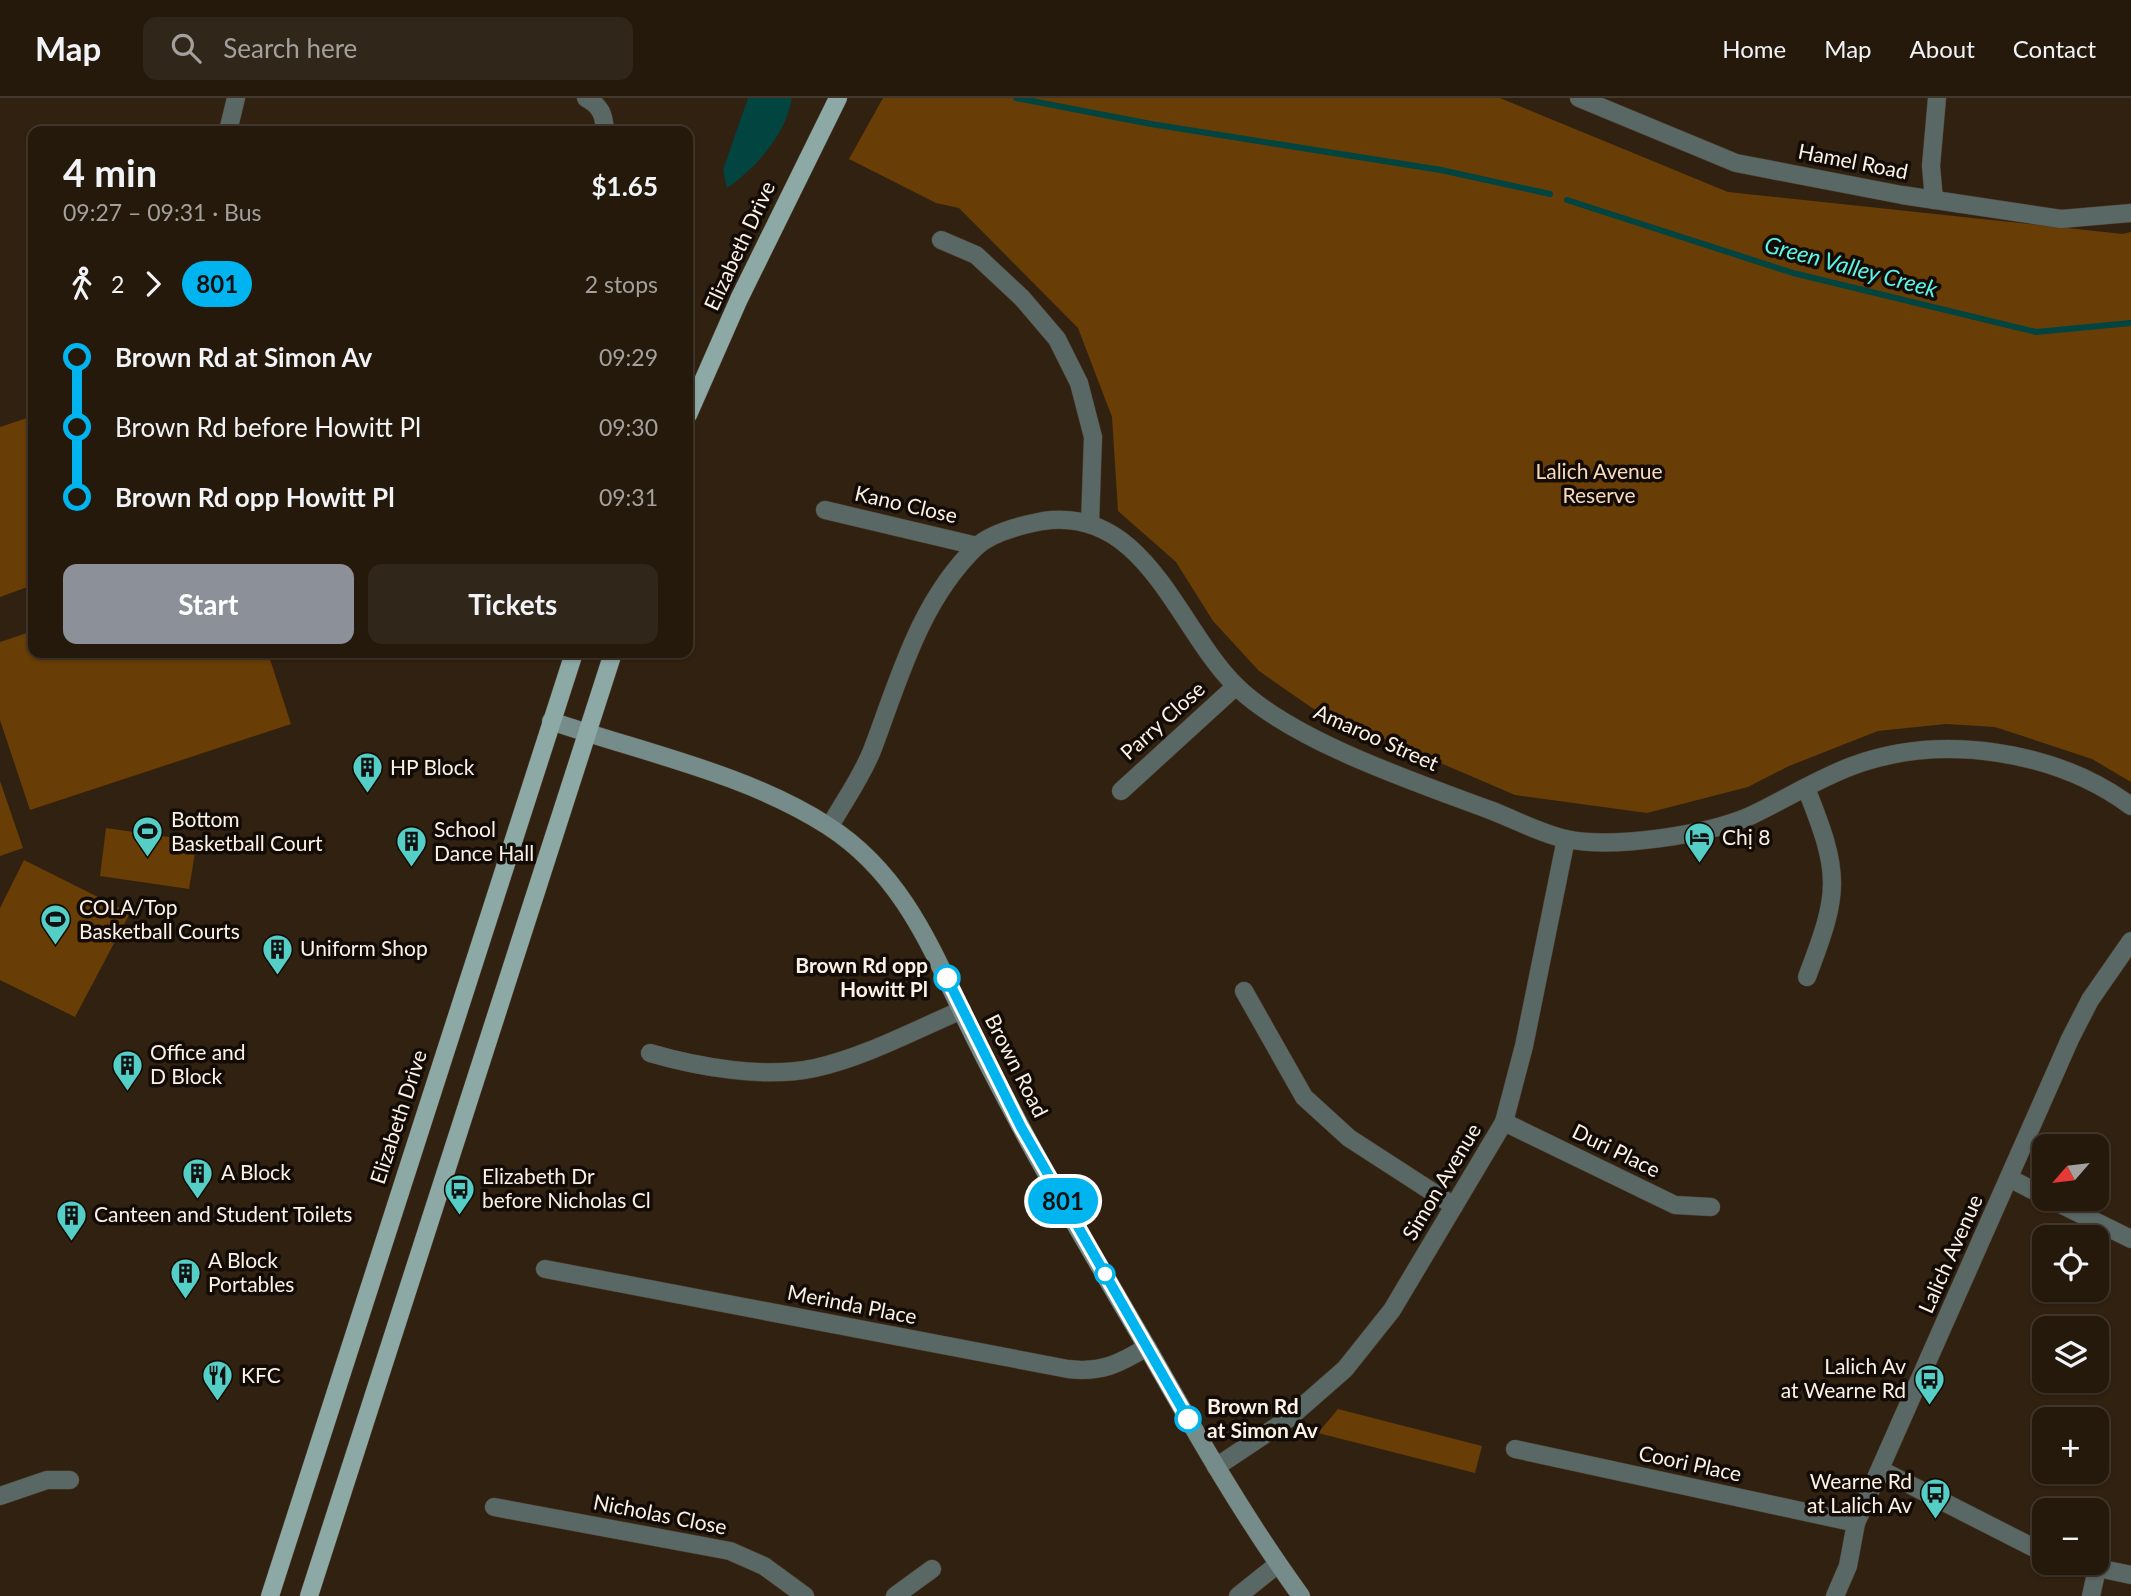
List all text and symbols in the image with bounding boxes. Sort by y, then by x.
search box [143,17,633,80]
text: Map [35,28,101,68]
icon: search [167,29,205,67]
text: Search here [223,32,357,64]
text: Home [1722,34,1786,63]
text: Map [1824,34,1872,63]
text: About [1910,34,1975,63]
text: Contact [2013,34,2096,63]
street label: Hamel Road [1796,138,1910,183]
text: 4 min [63,149,157,195]
text: $1.65 [592,170,658,202]
street label: Elizabeth Drive [698,177,779,314]
text: 09:27 – 09:31 · Bus [63,198,262,226]
water label: Green Valley Creek [1762,230,1942,303]
icon: walk [63,265,101,303]
icon: forward [134,265,172,303]
text: 801 [196,269,238,298]
text: 2 [111,270,124,298]
text: 2 stops [585,270,658,298]
text: Brown Rd at Simon Av [115,341,372,373]
text: 09:29 [599,343,658,371]
text: Brown Rd before Howitt Pl [115,411,421,443]
text: 09:30 [599,413,658,441]
park label: Lalich Avenue Reserve [1535,458,1663,507]
street label: Kano Close [853,480,960,527]
text: Brown Rd opp Howitt Pl [115,481,395,513]
text: 09:31 [599,483,658,511]
button: Start [63,564,354,644]
button: Tickets [368,564,658,644]
street label: Parry Close [1115,676,1209,764]
street label: Amaroo Street [1311,698,1443,775]
building icon: HP Block [350,751,384,795]
place label: HP Block [390,754,475,779]
place label: Bottom Basketball Court [171,806,323,855]
sports icon: Bottom Basketball Court [131,815,165,859]
place label: School Dance Hall [434,816,534,865]
hotel icon: Chị 8 [1682,821,1716,865]
place label: Chị 8 [1722,824,1770,849]
building icon: School Dance Hall [394,825,428,869]
place label: COLA/Top Basketball Courts [79,894,240,943]
sports icon: COLA/Top Basketball Courts [39,903,73,947]
building icon: Uniform Shop [260,932,294,976]
place label: Uniform Shop [300,935,428,960]
place label: Brown Rd opp Howitt Pl [795,952,928,1001]
marker: Brown Rd opp Howitt Pl [934,965,960,991]
street label: Brown Road [981,1010,1054,1121]
place label: Office and D Block [150,1039,246,1088]
street label: Elizabeth Drive [364,1046,431,1187]
building icon: Office and D Block [110,1048,144,1092]
street label: Simon Avenue [1396,1118,1485,1244]
street label: Duri Place [1569,1118,1665,1182]
north arrow [2032,1134,2109,1211]
map controls [2032,1134,2109,1575]
building icon: A Block [181,1156,215,1200]
place label: A Block [221,1159,291,1184]
place label: Elizabeth Dr before Nicholas Cl [482,1163,651,1212]
bus stop icon: Elizabeth Dr before Nicholas Cl [442,1172,476,1216]
line badge: 801 [1023,1178,1103,1224]
text: 801 [1042,1186,1084,1215]
street label: Lalich Avenue [1912,1190,1987,1317]
building icon: Canteen and Student Toilets [54,1198,88,1242]
place label: Canteen and Student Toilets [94,1201,352,1226]
button: locate [2032,1225,2109,1302]
place label: A Block Portables [208,1247,294,1296]
building icon: A Block Portables [168,1256,202,1300]
unlabelled marker [1095,1264,1115,1284]
street label: Merinda Place [786,1279,919,1328]
button: layers [2032,1316,2109,1393]
place label: Lalich Av at Wearne Rd [1781,1353,1906,1402]
restaurant icon: KFC [201,1359,235,1403]
place label: KFC [241,1362,281,1387]
bus stop icon: Lalich Av at Wearne Rd [1912,1362,1946,1406]
place label: Brown Rd at Simon Av [1207,1393,1318,1442]
marker: Brown Rd at Simon Av [1175,1406,1201,1432]
button: + [2032,1407,2109,1484]
street label: Coori Place [1637,1439,1744,1486]
place label: Wearne Rd at Lalich Av [1807,1468,1912,1517]
bus stop icon: Wearne Rd at Lalich Av [1918,1477,1952,1521]
street label: Nicholas Close [591,1488,729,1539]
button: − [2032,1498,2109,1575]

